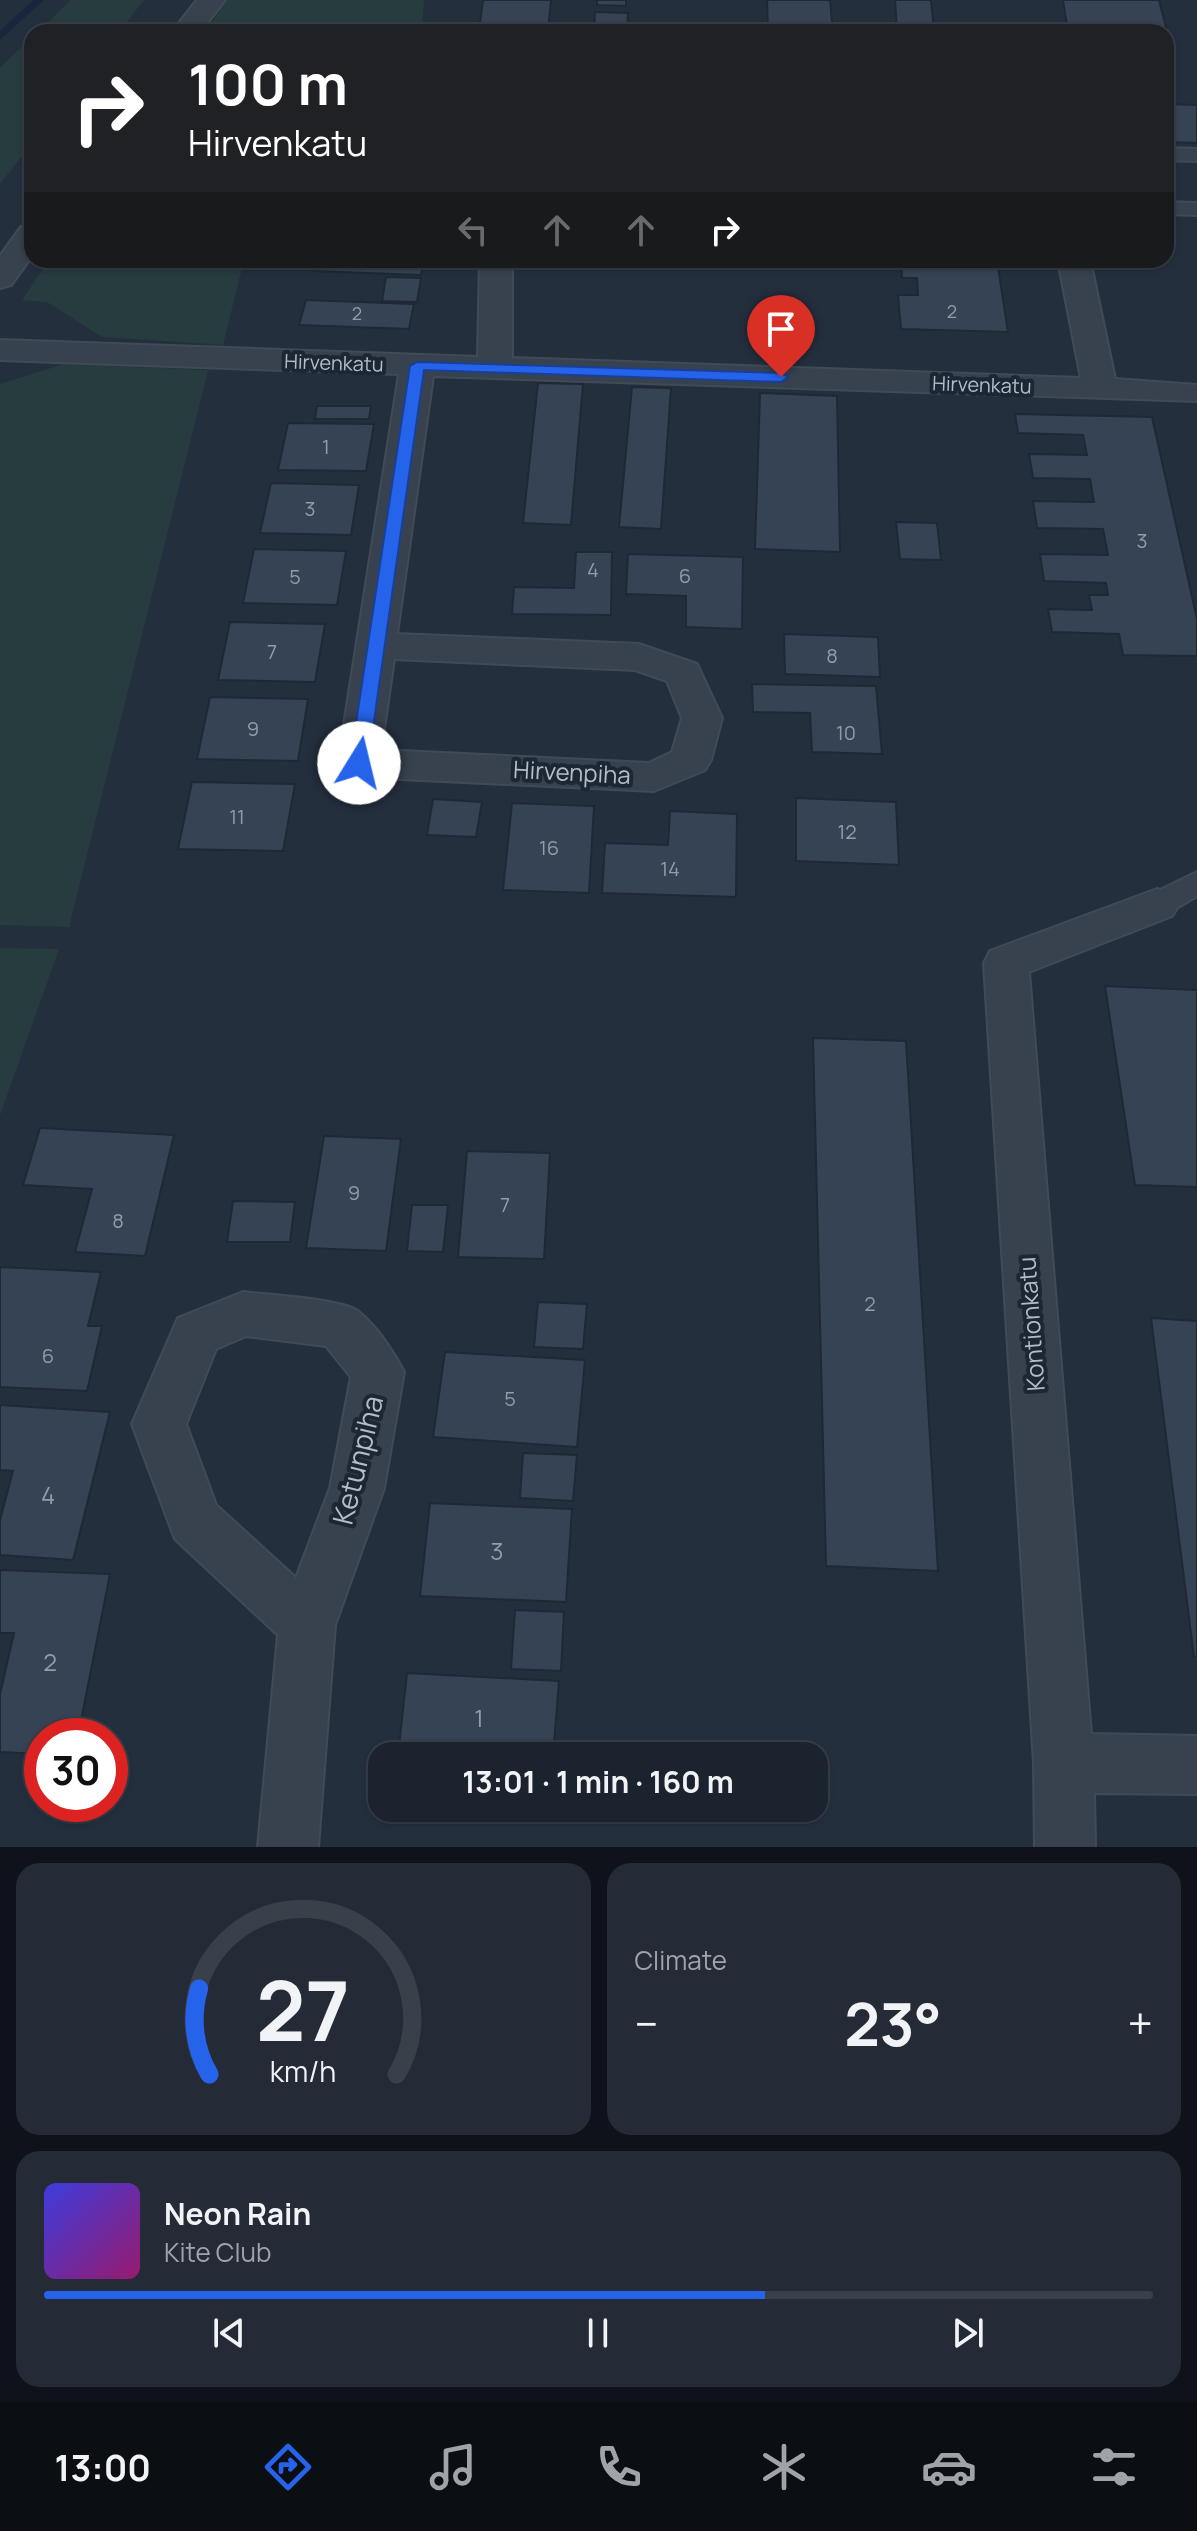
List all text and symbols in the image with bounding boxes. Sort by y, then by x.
text: 100 m [188,45,348,122]
icon: right [56,56,160,160]
text: Hirvenkatu [188,118,367,167]
icon: left [451,208,495,252]
icon: ahead [535,208,579,252]
icon: ahead [619,208,663,252]
icon: right [703,208,747,252]
pin [747,295,815,377]
house number: 2 [947,299,957,323]
house number: 2 [352,301,362,325]
icon: arrive [759,307,803,351]
street label: Hirvenkatu [284,347,384,378]
street label: Hirvenkatu [932,369,1032,400]
house number: 1 [322,433,330,460]
house number: 3 [304,495,316,522]
house number: 3 [1136,527,1148,554]
house number: 4 [587,556,599,583]
house number: 6 [679,562,691,589]
house number: 5 [289,563,301,590]
house number: 7 [267,638,277,665]
house number: 8 [826,642,838,669]
house number: 9 [247,715,259,742]
house number: 10 [836,719,856,746]
position arrow [317,721,401,805]
street label: Hirvenpiha [512,752,632,791]
house number: 11 [229,803,245,830]
house number: 12 [837,818,857,845]
house number: 16 [539,834,559,861]
house number: 14 [660,855,680,882]
house number: 9 [348,1179,360,1206]
house number: 7 [500,1191,510,1218]
house number: 8 [112,1207,124,1234]
street label: Kontionkatu [1009,1256,1052,1392]
house number: 2 [864,1290,876,1317]
house number: 6 [42,1342,54,1369]
house number: 5 [504,1385,516,1412]
street label: Ketunpiha [323,1391,391,1528]
house number: 4 [41,1478,55,1511]
house number: 3 [490,1534,504,1567]
house number: 2 [43,1645,57,1678]
house number: 1 [474,1701,484,1734]
speed limit sign: 30 [24,1718,128,1822]
text: 13:01 · 1 min · 160 m [462,1761,734,1802]
text: Climate [635,1942,727,1978]
text: 27 [256,1952,350,2066]
text: 23° [844,1982,942,2064]
text: − [635,1993,658,2053]
text: + [1128,1993,1153,2053]
text: km/h [270,2052,336,2091]
text: Neon Rain [164,2193,311,2234]
text: Kite Club [164,2234,271,2270]
icon: previous [207,2311,251,2355]
icon: pause [576,2311,620,2355]
icon: next [946,2311,990,2355]
icon: directions [260,2439,316,2495]
icon: music [425,2439,481,2495]
icon: phone [591,2439,647,2495]
icon: climate [756,2439,812,2495]
icon: car [921,2439,977,2495]
icon: filters [1086,2439,1142,2495]
text: 13:00 [55,2443,151,2492]

